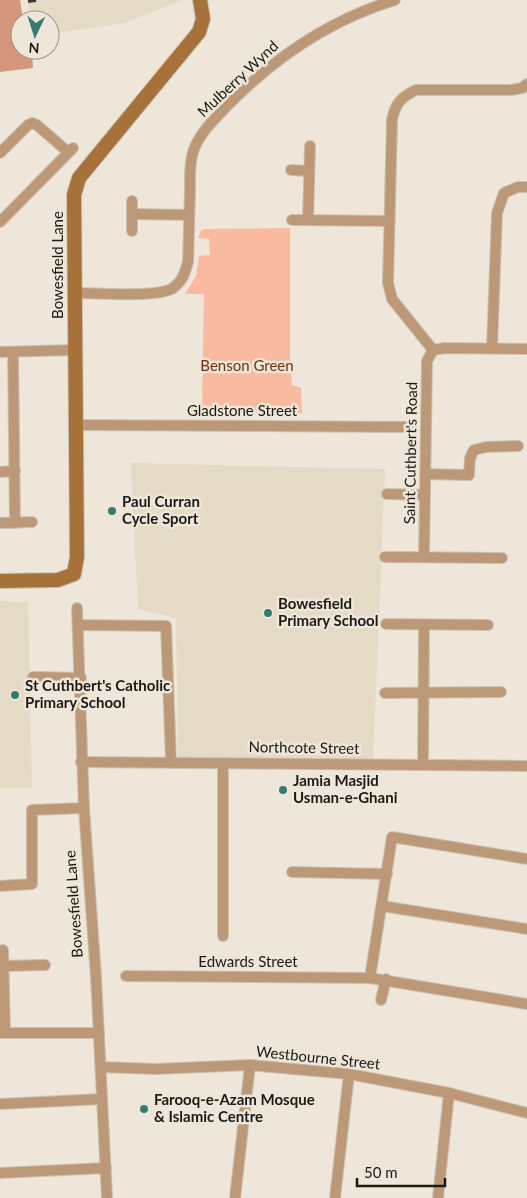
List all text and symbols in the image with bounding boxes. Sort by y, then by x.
north arrow [10,10,60,60]
street label: Mulberry Wynd [193,36,281,120]
text: N [28,40,40,57]
street label: Bowesfield Lane [48,211,66,319]
park label: Benson Green [200,356,294,374]
street label: Saint Cuthbert's Road [400,382,420,524]
street label: Gladstone Street [187,401,298,419]
place label: Paul Curran Cycle Sport [122,492,200,527]
marker: Paul Curran Cycle Sport [106,505,118,517]
place label: Bowesfield Primary School [278,594,378,629]
marker: Bowesfield Primary School [262,607,274,619]
place label: St Cuthbert's Catholic Primary School [25,676,170,711]
marker: St Cuthbert's Catholic Primary School [9,689,21,701]
street label: Northcote Street [248,737,360,757]
place label: Jamia Masjid Usman-e-Ghani [293,771,398,806]
marker: Jamia Masjid Usman-e-Ghani [277,784,289,796]
street label: Bowesfield Lane [60,850,86,958]
street label: Edwards Street [198,952,298,970]
street label: Westbourne Street [255,1042,382,1073]
place label: Farooq-e-Azam Mosque & Islamic Centre [154,1090,315,1125]
marker: Farooq-e-Azam Mosque & Islamic Centre [138,1103,150,1115]
scale bar [357,1156,444,1188]
text: 50 m [364,1163,398,1181]

